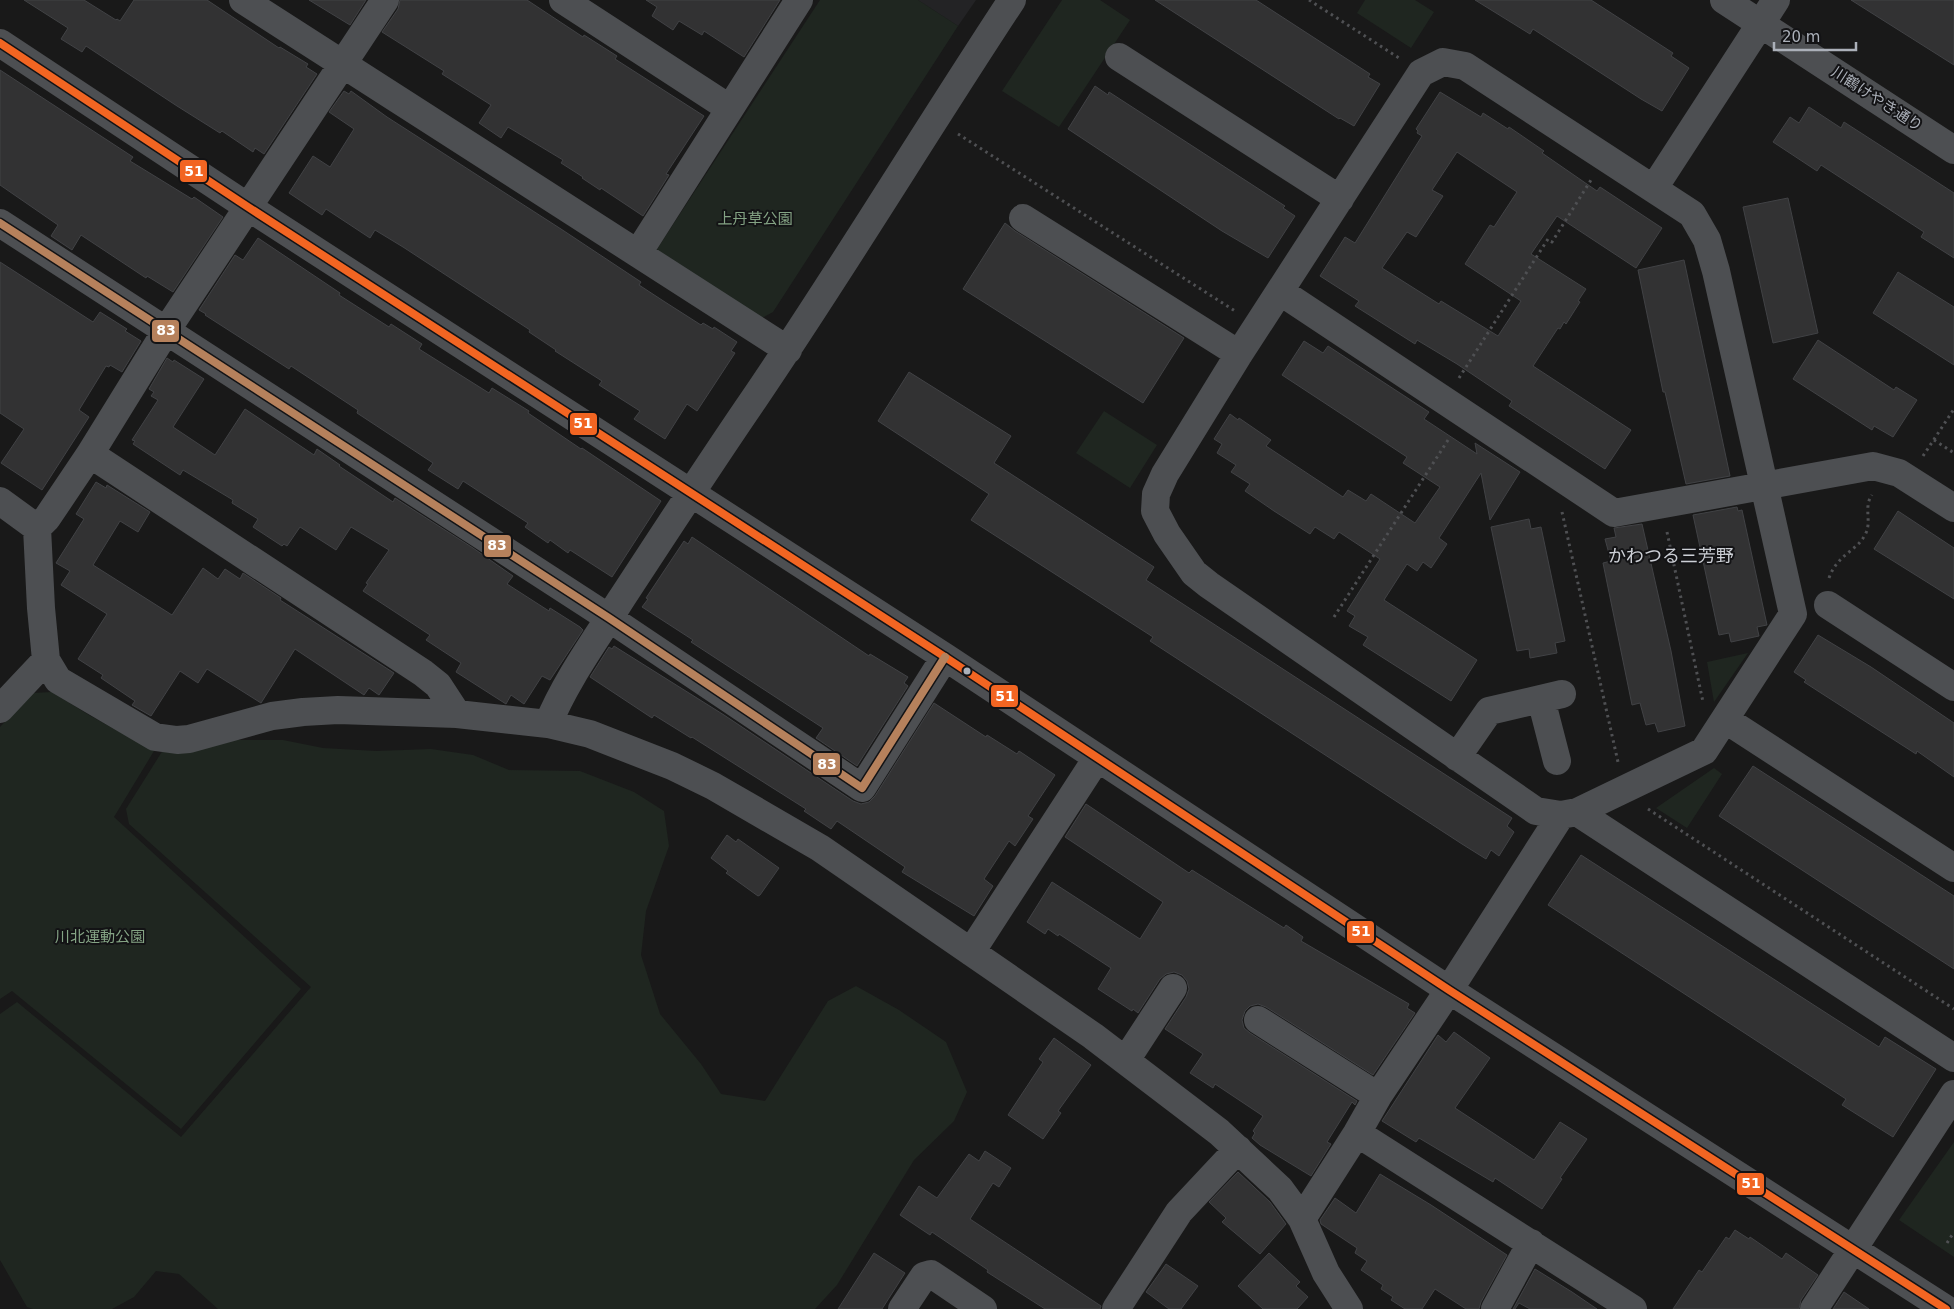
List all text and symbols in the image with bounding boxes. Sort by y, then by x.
scale bar [1774,20,1856,52]
text: 20 m [1782,28,1820,46]
street label: 川鶴けやき通り [1828,63,1926,135]
line badge: 51 [179,159,208,183]
text: 51 [184,163,204,179]
park label: 上丹草公園 [717,210,793,228]
line badge: 83 [151,319,180,343]
text: 83 [156,322,176,338]
line badge: 51 [569,412,598,436]
text: 51 [573,415,593,431]
line badge: 83 [483,534,512,558]
text: 83 [487,537,507,553]
district label: かわつる三芳野 [1608,545,1734,566]
unlabelled marker [962,666,972,676]
line badge: 51 [990,684,1019,708]
text: 51 [995,688,1015,704]
line badge: 83 [812,752,841,776]
text: 83 [817,756,837,772]
line badge: 51 [1346,920,1375,944]
text: 51 [1351,923,1371,939]
park label: 川北運動公園 [55,928,145,946]
line badge: 51 [1736,1172,1765,1196]
text: 51 [1741,1175,1761,1191]

